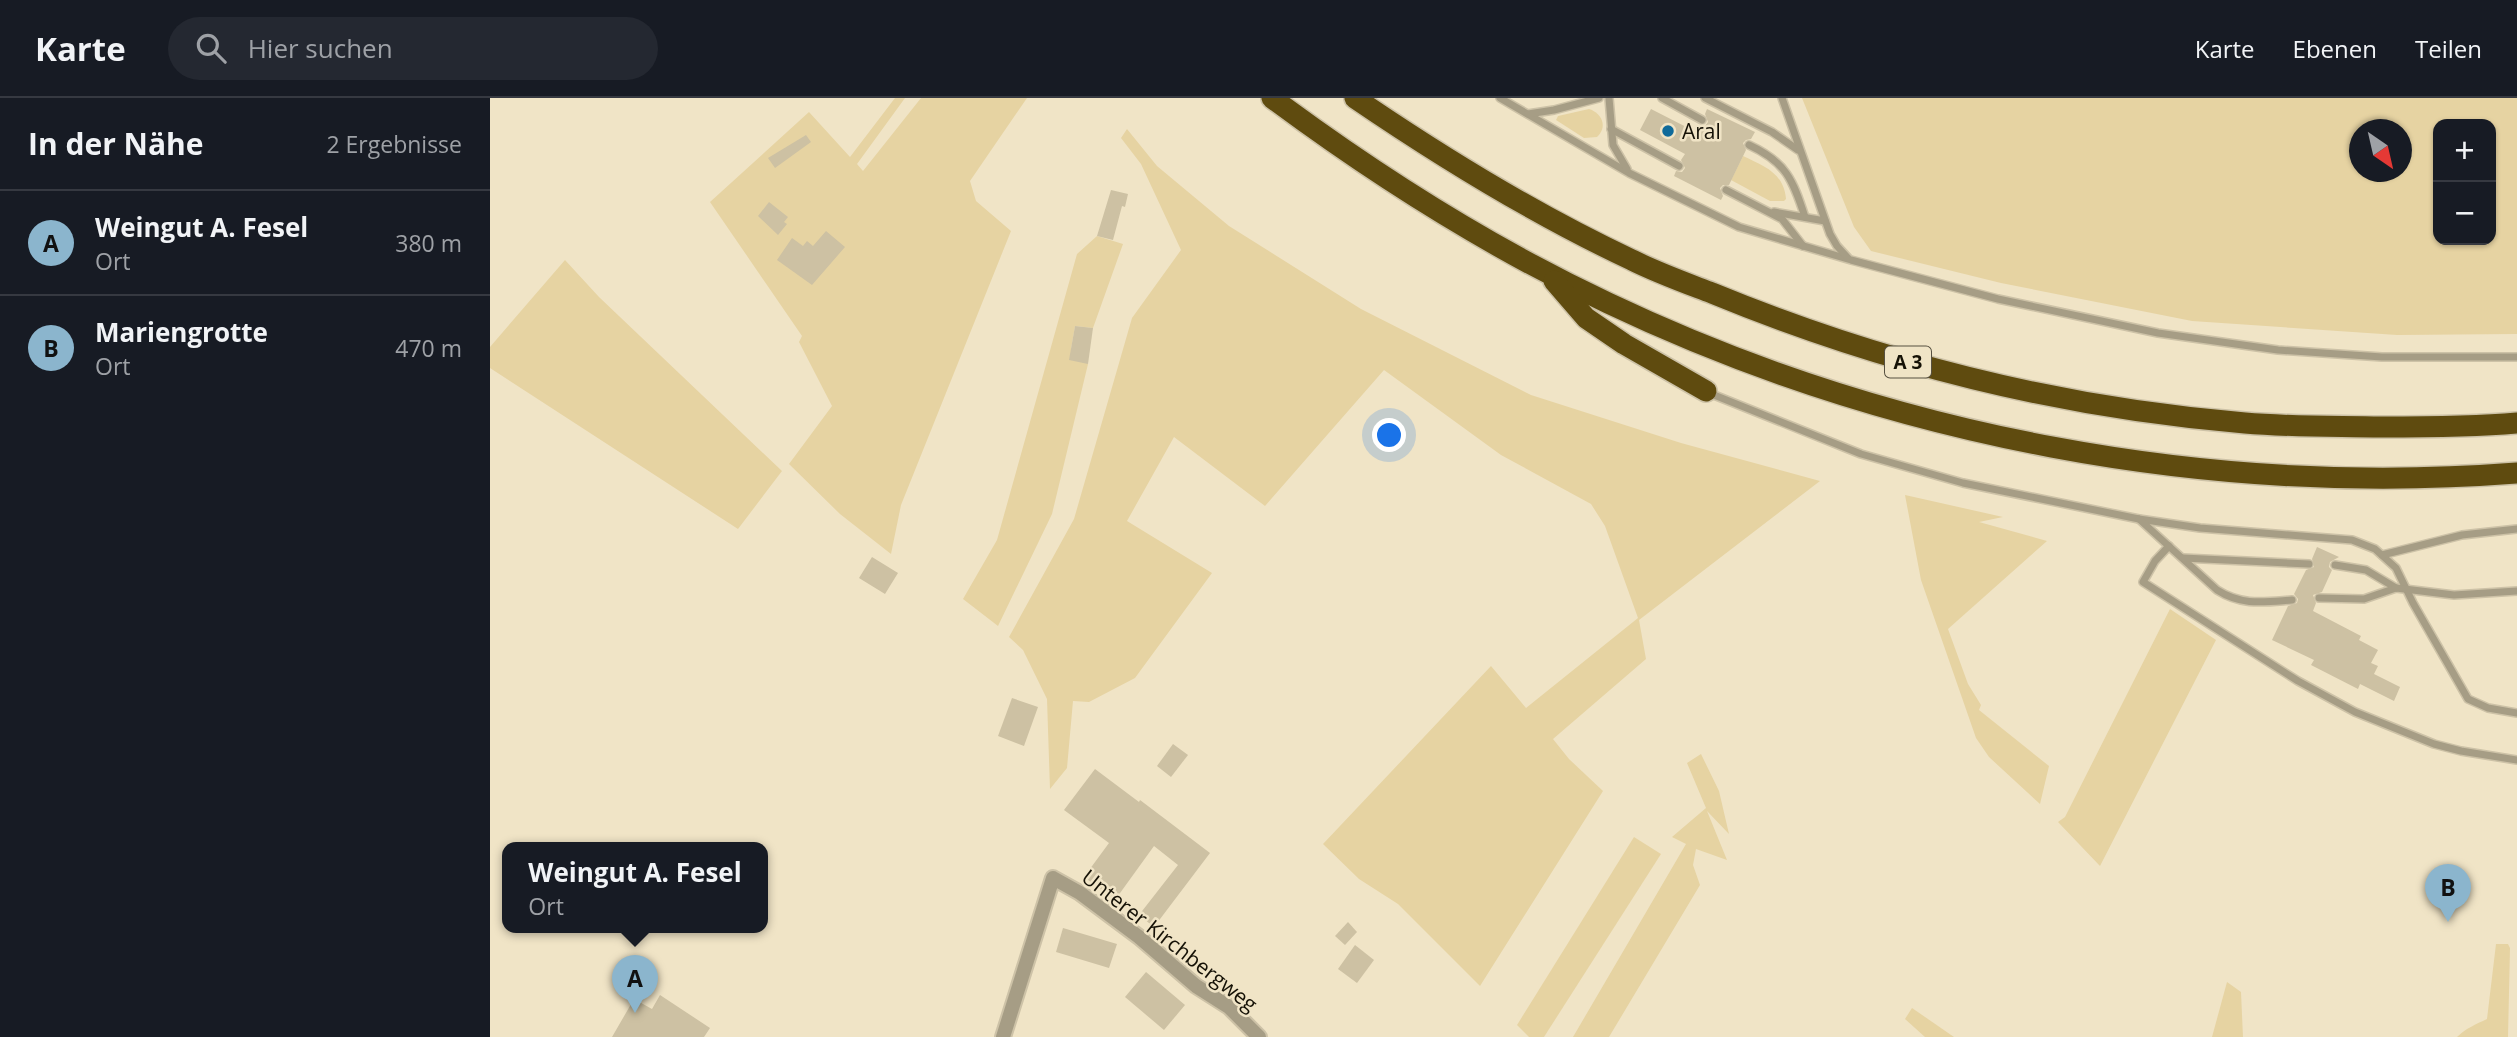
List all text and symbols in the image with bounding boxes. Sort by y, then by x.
search box [168,17,658,80]
text: Karte [35,26,126,71]
icon: search [192,29,230,67]
text: Hier suchen [248,30,393,66]
text: Karte [2195,32,2255,65]
text: Ebenen [2293,32,2377,65]
text: Teilen [2415,32,2482,65]
place label: Aral [1682,117,1721,145]
north arrow [2349,119,2412,182]
map controls [2433,119,2496,245]
button: + [2433,119,2496,182]
text: In der Nähe [28,123,204,164]
marker: Aral [1660,123,1676,139]
text: 2 Ergebnisse [326,128,462,160]
button: − [2433,182,2496,245]
text: Weingut A. Fesel [95,209,308,245]
text: A [43,227,59,259]
text: 380 m [395,227,462,259]
text: Ort [95,245,131,277]
text: Mariengrotte [95,314,268,350]
text: B [43,332,59,364]
text: 470 m [395,332,462,364]
road number: A 3 [1885,346,1931,378]
text: Ort [95,350,131,382]
your location [1372,418,1406,452]
popup [502,842,768,933]
text: Weingut A. Fesel [528,854,742,890]
street label: Unterer Kirchbergweg [1076,863,1264,1017]
pin: B [2425,864,2471,922]
text: Ort [528,890,564,922]
pin: A [612,955,658,1013]

